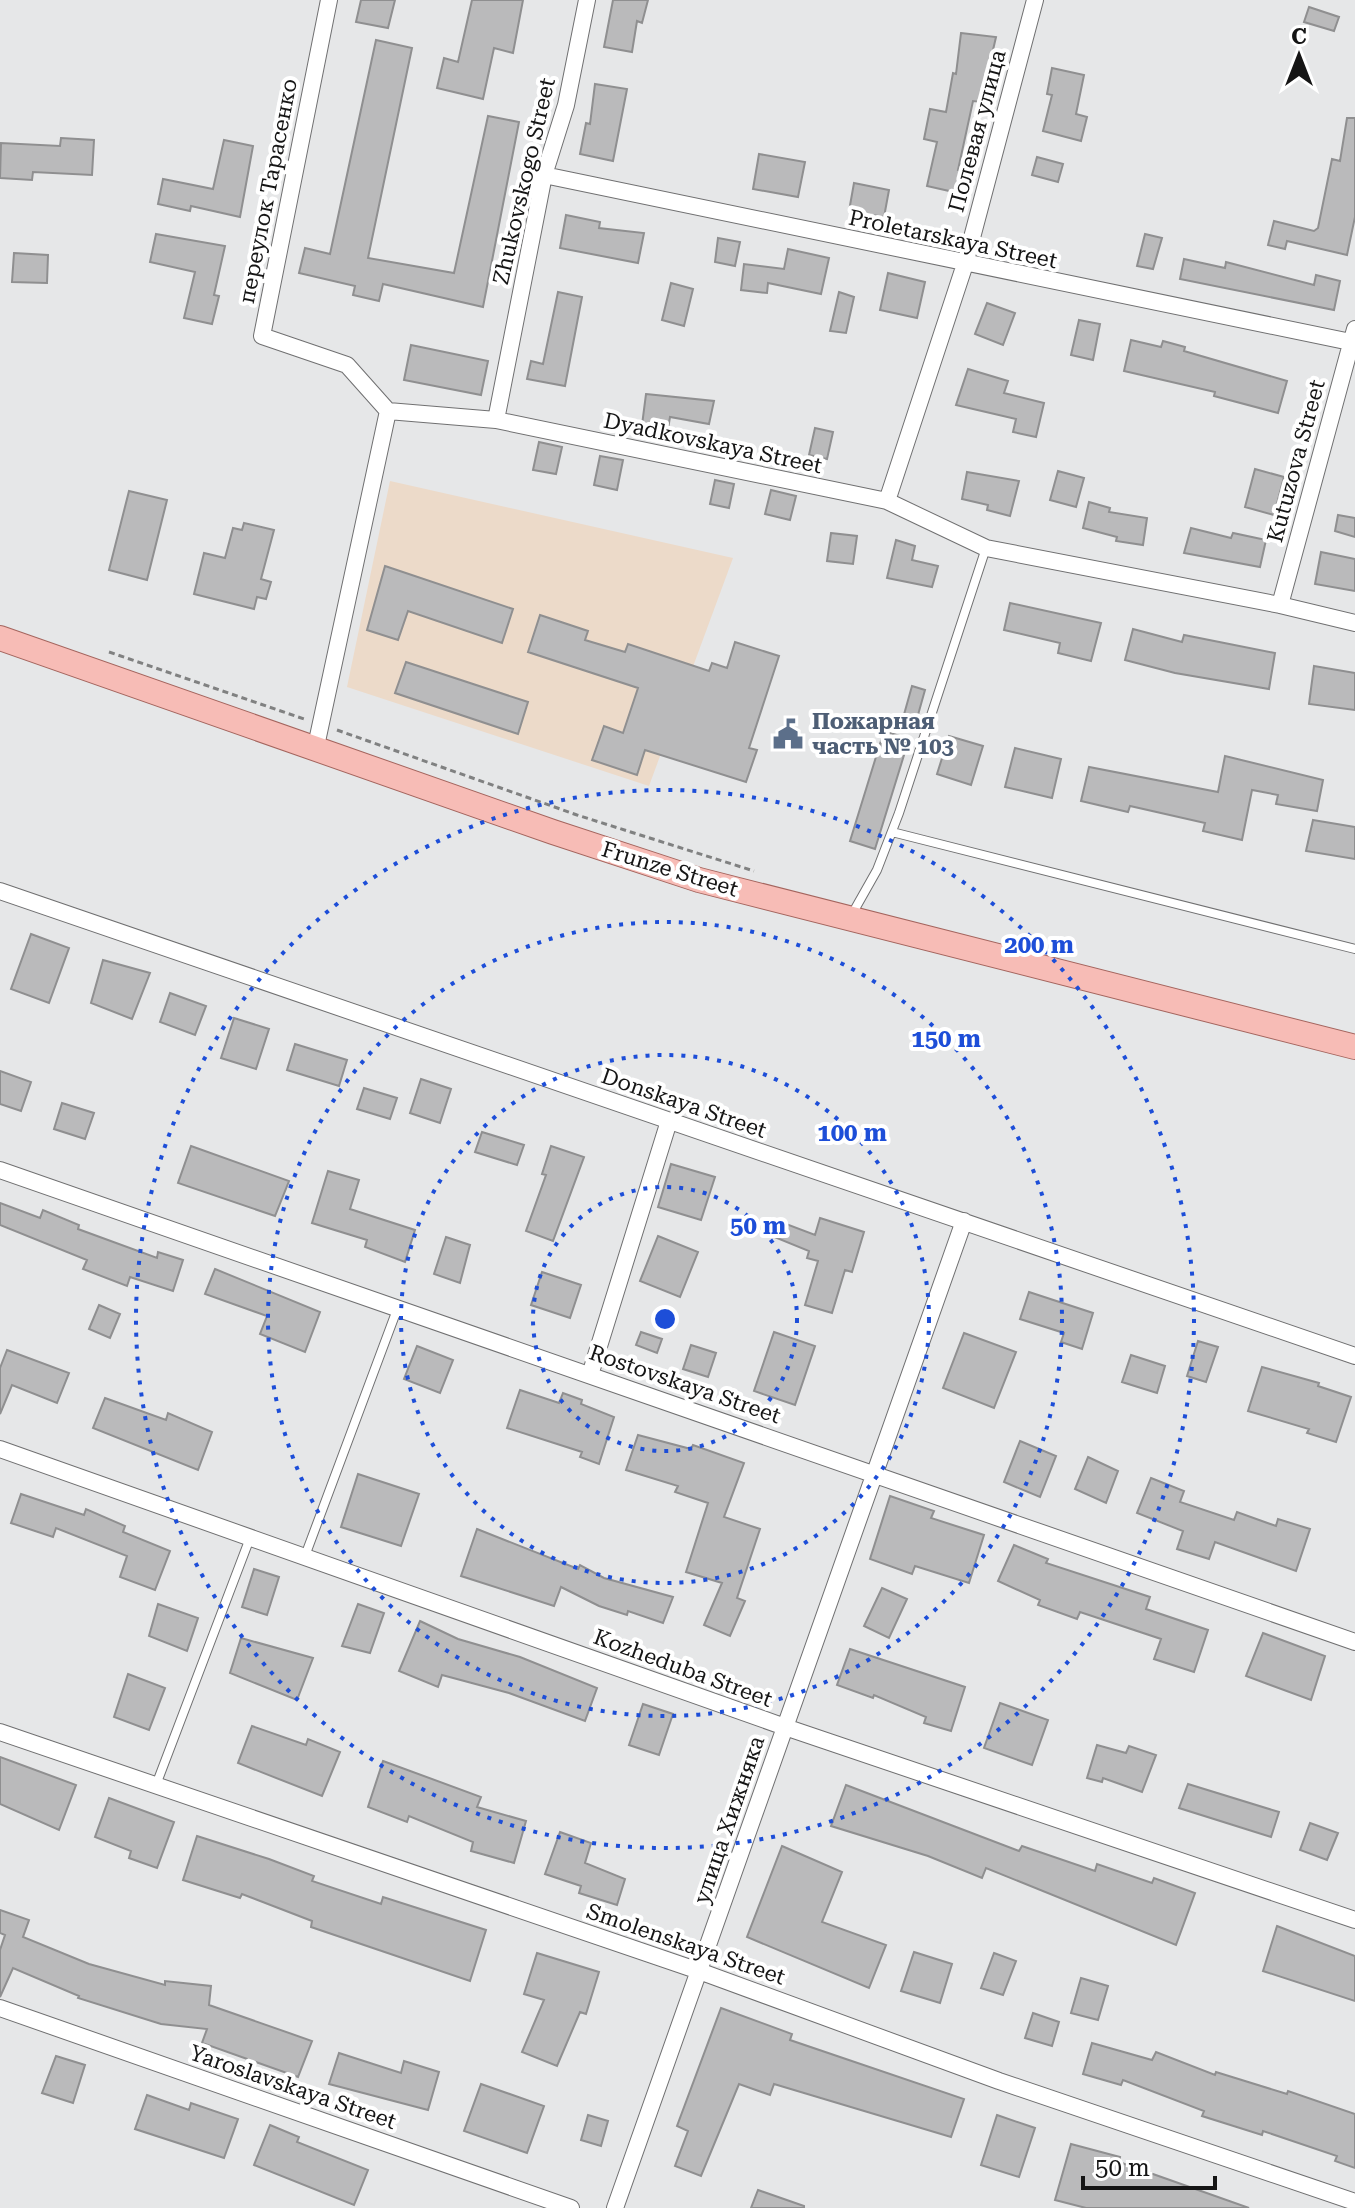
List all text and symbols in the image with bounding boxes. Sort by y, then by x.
north arrow [1259,16,1339,96]
text: С [1291,24,1307,49]
street label: Полевая улица [943,47,1011,215]
street label: Zhukovskogo Street [488,75,560,287]
street label: переулок Тарасенко [234,77,302,305]
street label: Proletarskaya Street [846,205,1060,273]
street label: Kutuzova Street [1262,377,1330,545]
street label: Dyadkovskaya Street [602,408,824,478]
place label: Пожарная часть № 103 [812,709,954,759]
public building icon: Пожарная часть № 103 [771,717,805,751]
street label: Frunze Street [599,836,741,902]
text: 200 m [1004,931,1074,959]
text: 150 m [911,1025,981,1053]
street label: Donskaya Street [598,1063,770,1143]
text: 100 m [817,1119,887,1147]
text: 50 m [730,1212,786,1240]
centre of rings [651,1305,679,1333]
street label: Rostovskaya Street [586,1340,784,1428]
street label: Kozheduba Street [590,1624,776,1712]
street label: улица Хижняка [689,1733,769,1907]
street label: Smolenskaya Street [583,1898,789,1990]
street label: Yaroslavskaya Street [186,2040,400,2134]
scale bar [1083,2140,1215,2190]
text: 50 m [1095,2154,1150,2182]

